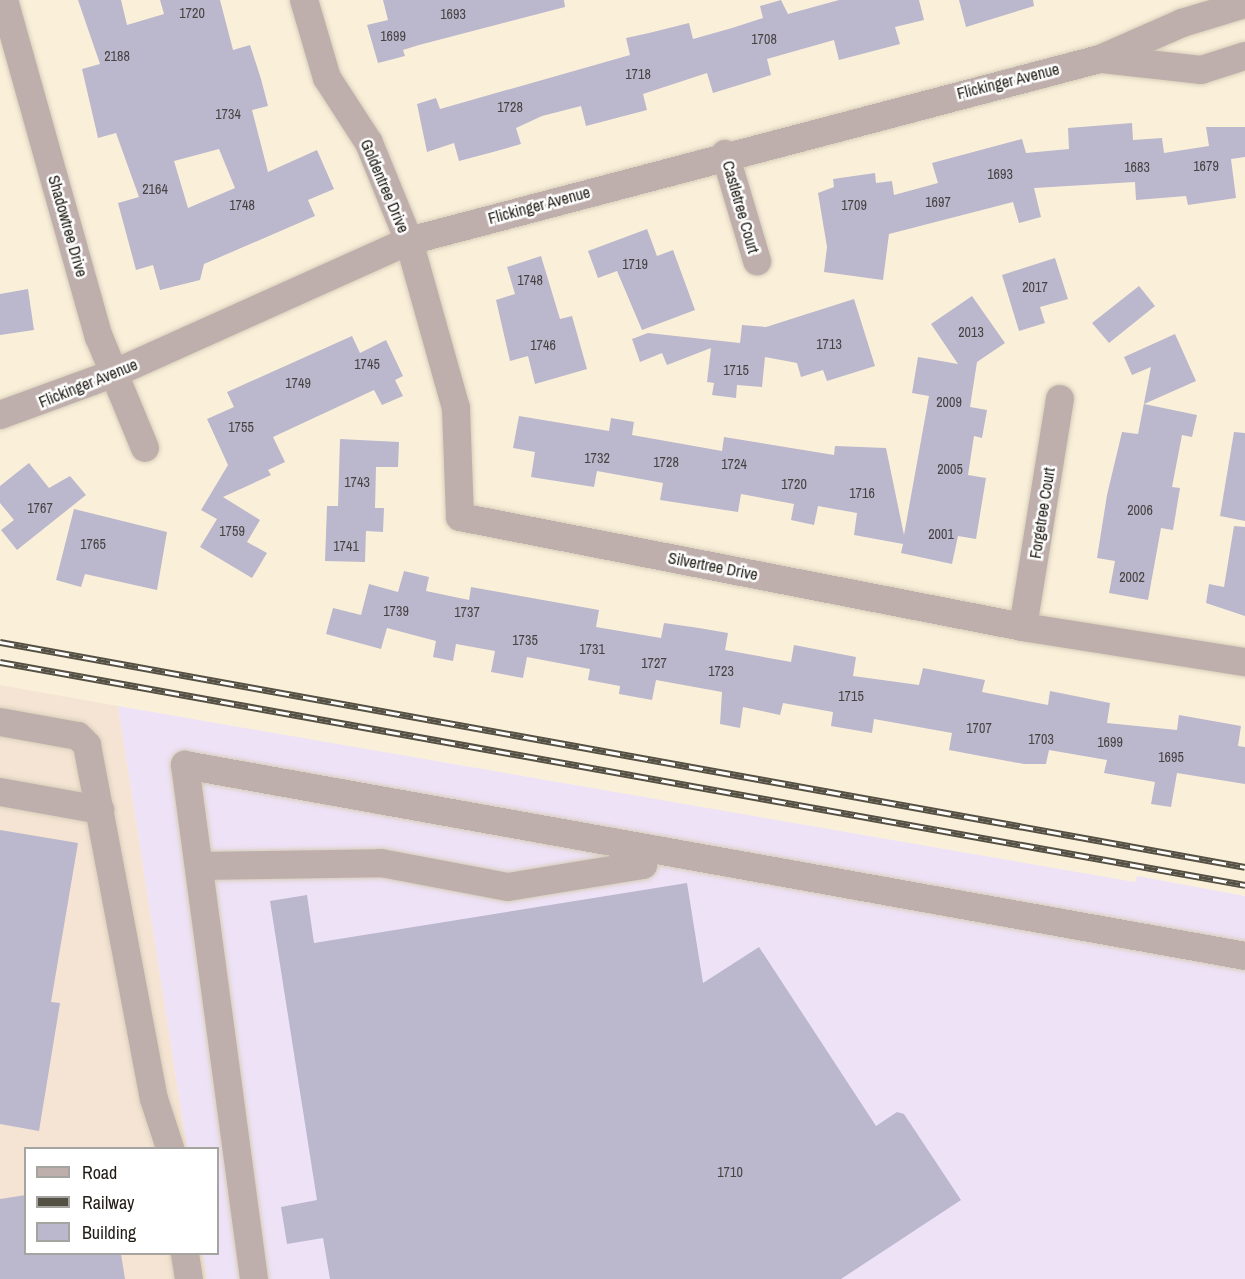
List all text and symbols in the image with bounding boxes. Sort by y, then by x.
house number: 1720 [179,5,205,21]
house number: 1693 [440,6,466,22]
house number: 1699 [380,28,406,44]
house number: 1708 [751,31,777,47]
house number: 2188 [104,48,130,64]
street label: Flickinger Avenue [954,59,1062,103]
house number: 1718 [625,66,651,82]
house number: 1728 [497,99,523,115]
house number: 1734 [215,106,241,122]
street label: Goldentree Drive [357,136,413,236]
street label: Castletree Court [719,158,763,256]
house number: 1679 [1193,158,1219,174]
house number: 1683 [1124,159,1150,175]
house number: 1693 [987,166,1013,182]
street label: Shadowtree Drive [44,173,92,279]
house number: 2164 [142,181,168,197]
street label: Flickinger Avenue [486,182,592,228]
house number: 1697 [925,194,951,210]
house number: 1748 [229,197,255,213]
house number: 1709 [841,197,867,213]
house number: 1719 [622,256,648,272]
house number: 1748 [517,272,543,288]
house number: 2017 [1022,279,1048,295]
house number: 2013 [958,324,984,340]
house number: 1713 [816,336,842,352]
house number: 1746 [530,337,556,353]
street label: Flickinger Avenue [35,354,141,412]
house number: 1745 [354,356,380,372]
house number: 1715 [723,362,749,378]
house number: 1749 [285,375,311,391]
house number: 2009 [936,394,962,410]
house number: 1755 [228,419,254,435]
house number: 1732 [584,450,610,466]
house number: 1728 [653,454,679,470]
house number: 1724 [721,456,747,472]
house number: 2005 [937,461,963,477]
street label: Forgetree Court [1025,466,1059,560]
house number: 1743 [344,474,370,490]
house number: 1720 [781,476,807,492]
house number: 1716 [849,485,875,501]
house number: 1767 [27,500,53,516]
house number: 2006 [1127,502,1153,518]
house number: 1759 [219,523,245,539]
house number: 2001 [928,526,954,542]
house number: 1765 [80,536,106,552]
house number: 1741 [333,538,359,554]
street label: Silvertree Drive [666,548,760,584]
house number: 2002 [1119,569,1145,585]
house number: 1739 [383,603,409,619]
house number: 1737 [454,604,480,620]
house number: 1735 [512,632,538,648]
house number: 1731 [579,641,605,657]
house number: 1727 [641,655,667,671]
house number: 1723 [708,663,734,679]
house number: 1715 [838,688,864,704]
house number: 1707 [966,720,992,736]
house number: 1703 [1028,731,1054,747]
house number: 1699 [1097,734,1123,750]
house number: 1695 [1158,749,1184,765]
legend [24,1147,219,1255]
text: Road [82,1160,117,1185]
house number: 1710 [717,1164,743,1180]
text: Railway [82,1190,135,1215]
text: Building [82,1220,136,1245]

